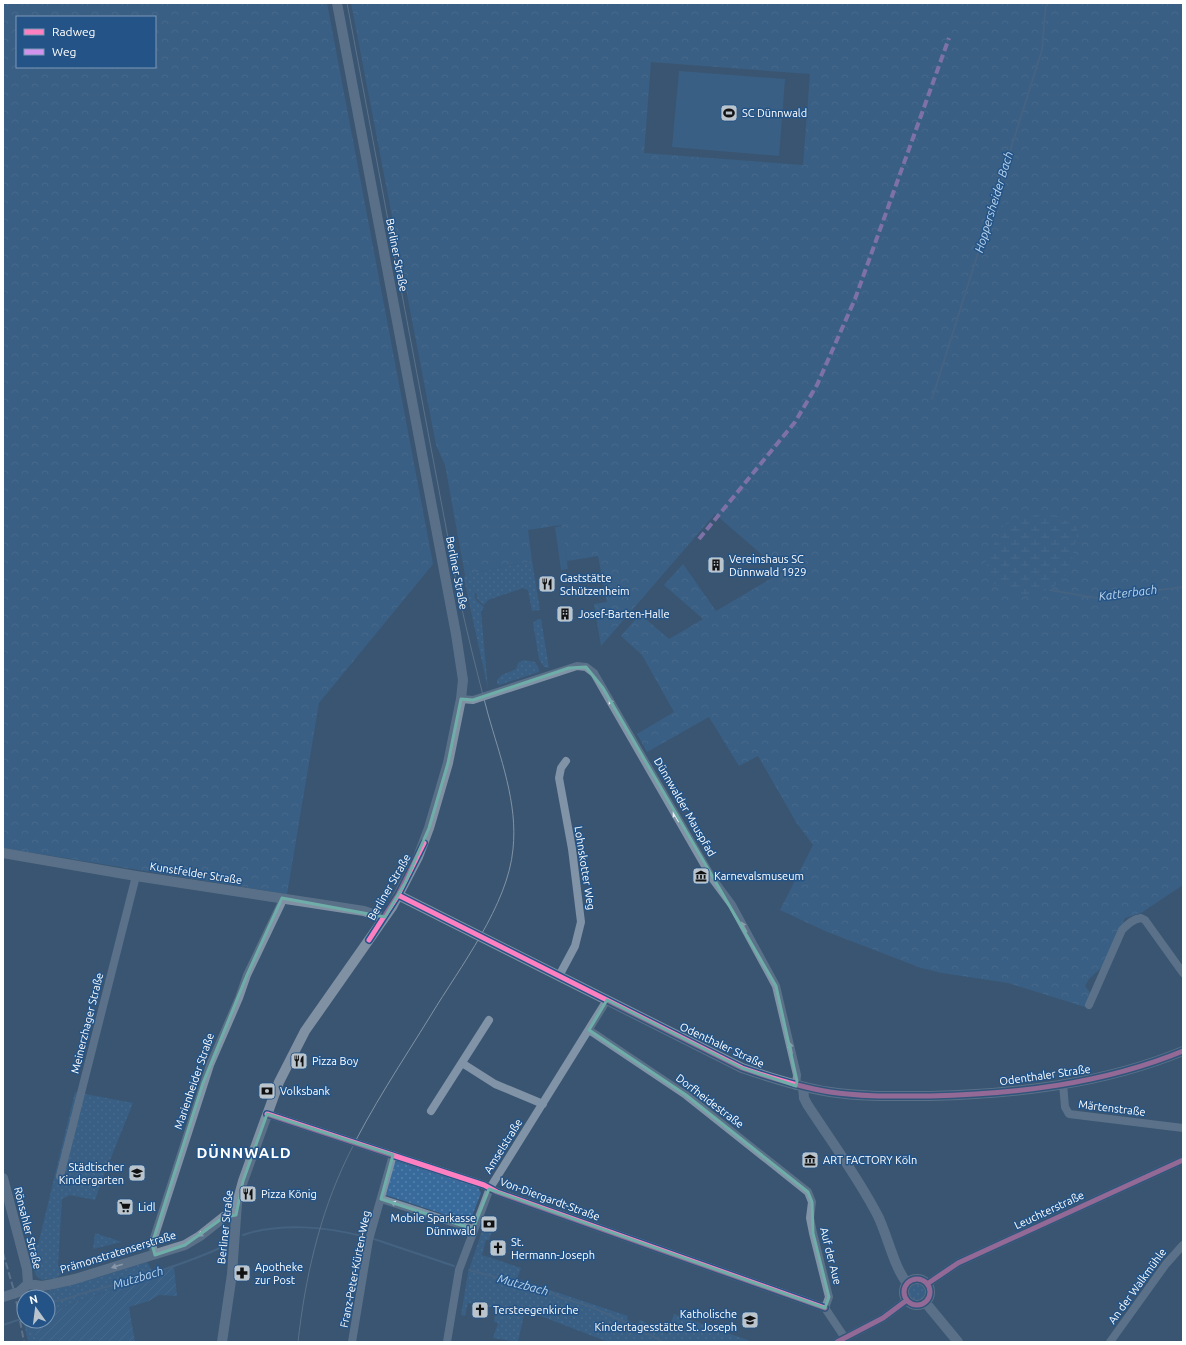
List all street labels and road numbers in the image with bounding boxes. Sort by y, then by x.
street label: Berliner Straße [384,217,410,293]
street label: Berliner Straße [444,535,470,611]
street label: Dünnwalder Mauspfad [652,756,718,858]
street label: Lohnskotter Weg [572,825,598,911]
street label: Berliner Straße [365,852,413,922]
street label: Kunstfelder Straße [149,860,243,886]
street label: Meinerzhager Straße [69,971,105,1075]
street label: Odenthaler Straße [678,1020,766,1070]
street label: Marienheider Straße [172,1031,216,1131]
street label: Odenthaler Straße [999,1063,1091,1087]
street label: Dorfheidestraße [674,1072,746,1130]
street label: Märtenstraße [1078,1098,1146,1118]
street label: Amselstraße [481,1117,525,1175]
street label: Von-Diergardt-Straße [498,1175,602,1223]
street label: Rönsahler Straße [12,1186,44,1270]
street label: Berliner Straße [215,1189,235,1265]
street label: Leuchterstraße [1012,1189,1086,1231]
street label: Franz-Peter-Kürten-Weg [338,1209,372,1329]
street label: Auf der Aue [818,1226,844,1286]
street label: Prämonstratenserstraße [58,1229,178,1275]
street label: An der Walkmühle [1106,1246,1168,1326]

